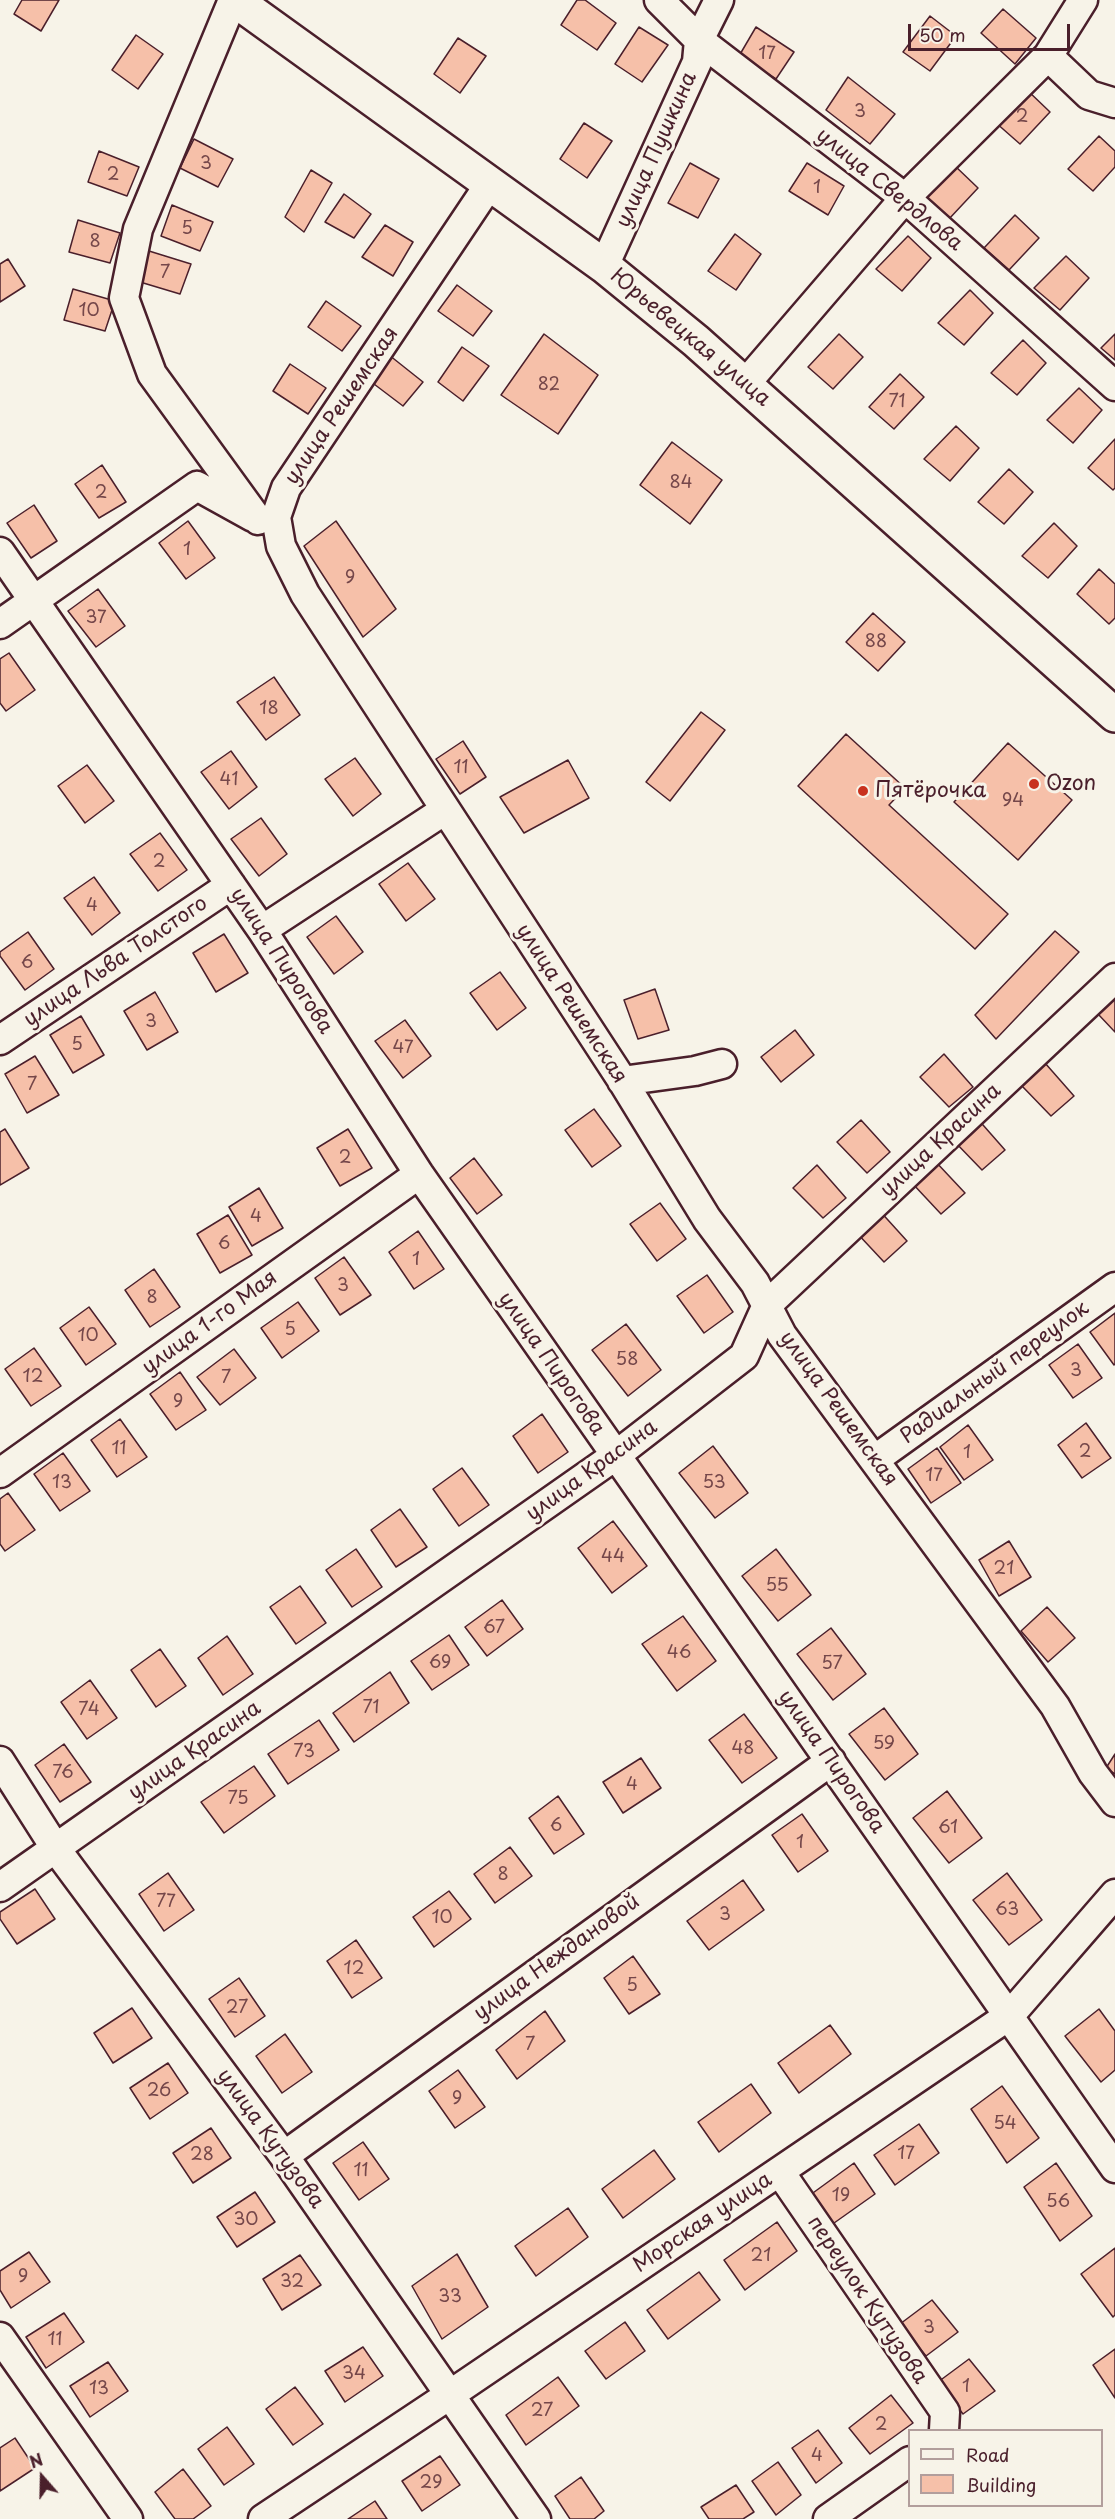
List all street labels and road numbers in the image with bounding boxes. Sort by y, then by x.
street label: улица Пушкина [611,68,703,232]
street label: улица Свердлова [811,123,967,257]
street label: Юрьевецкая улица [605,264,775,412]
street label: улица Решемская [280,322,404,490]
street label: улица Пирогова [224,883,338,1039]
street label: улица Льва Толстого [19,891,213,1033]
street label: улица Решемская [510,920,632,1088]
street label: улица Красина [875,1079,1007,1203]
street label: улица 1-го Мая [138,1266,282,1380]
street label: улица Пирогова [492,1287,610,1441]
street label: Радиальный переулок [896,1296,1094,1450]
street label: улица Решемская [773,1327,903,1491]
street label: улица Красина [522,1415,662,1527]
street label: улица Пирогова [772,1685,890,1839]
street label: улица Красина [124,1696,266,1806]
street label: улица Неждановой [469,1889,645,2027]
street label: улица Кутузова [211,2064,329,2214]
street label: Морская улица [629,2167,777,2279]
street label: переулок Кутузова [801,2211,933,2389]

